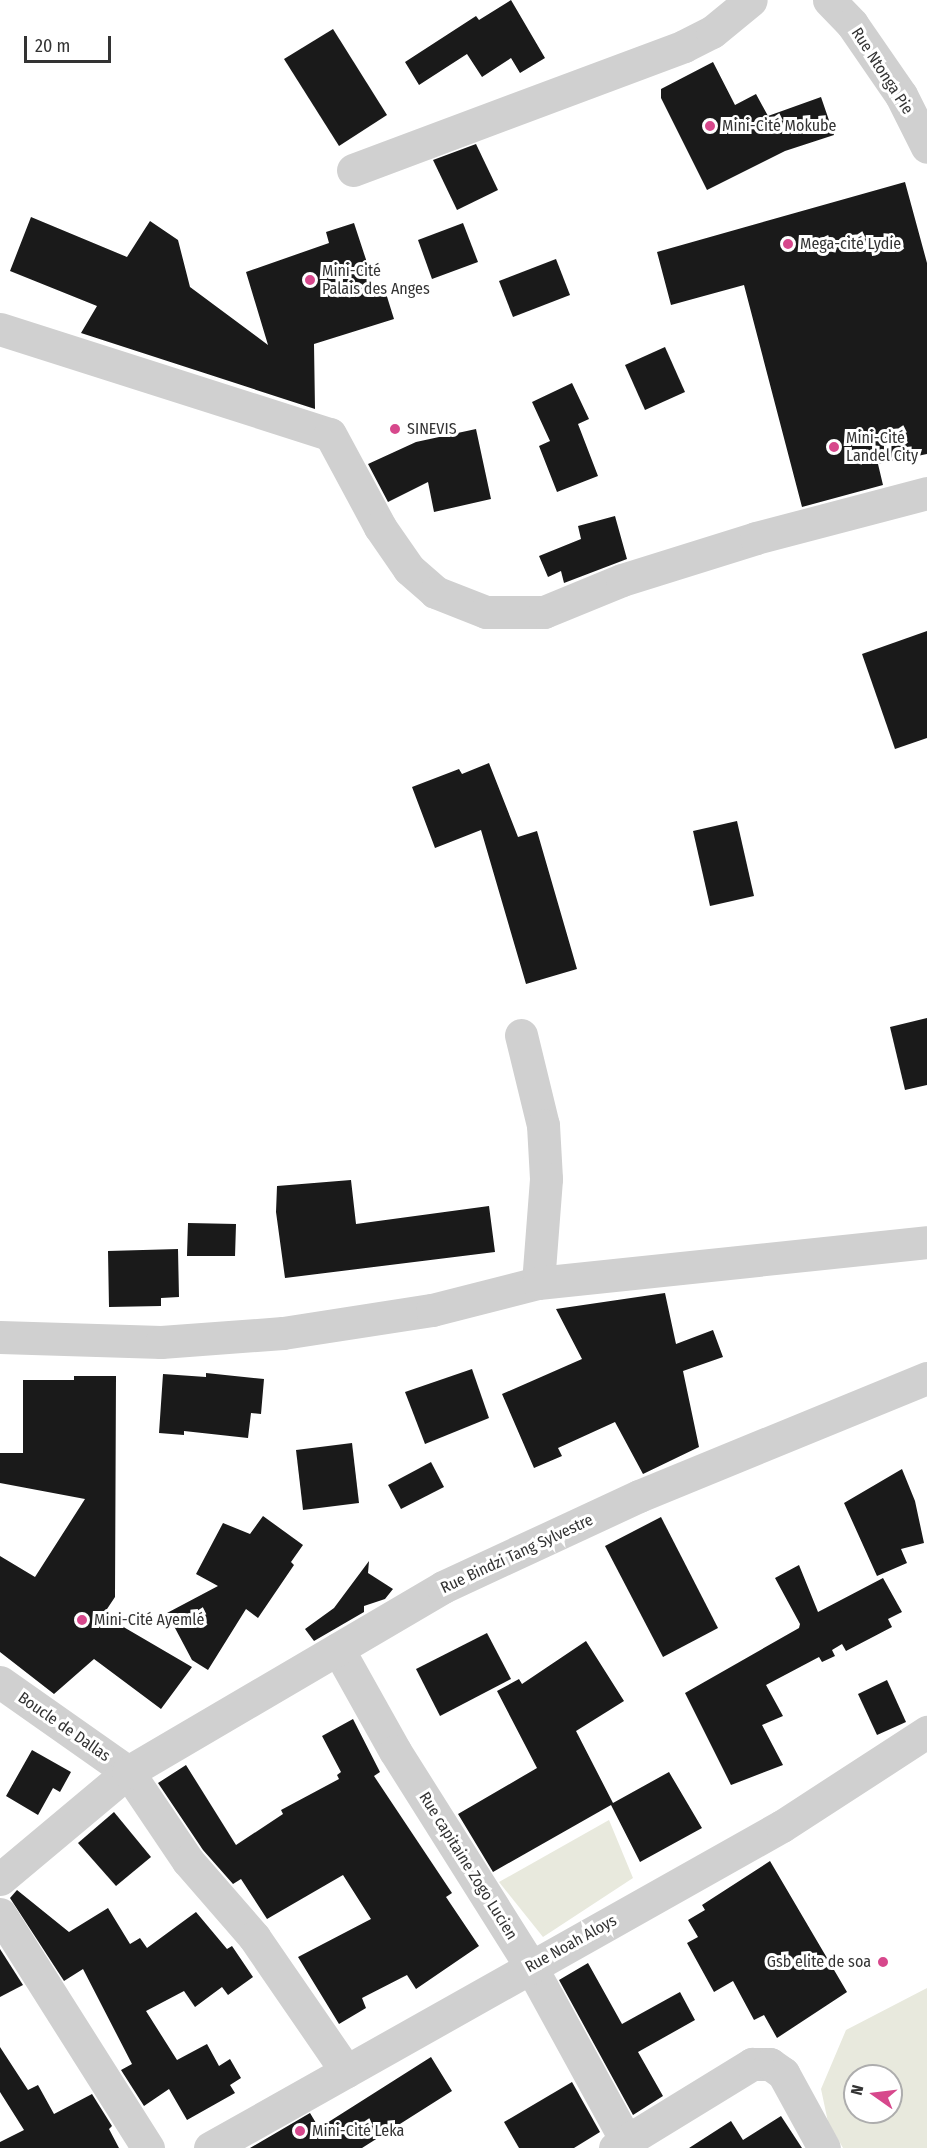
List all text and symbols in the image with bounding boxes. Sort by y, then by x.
scale bar [27,24,114,62]
street label: Rue Ntonga Pie [847,24,917,118]
text: 20 m [35,35,70,57]
place label: Mini-Cité Mokube [722,116,837,136]
marker: Mini-Cité Mokube [703,119,717,133]
place label: Mega-cité Lydie [800,234,901,254]
marker: Mega-cité Lydie [781,237,795,251]
place label: Mini-Cité Palais des Anges [322,261,430,299]
marker: Mini-Cité Palais des Anges [303,273,317,287]
place label: SINEVIS [407,419,457,439]
marker: SINEVIS [388,422,402,436]
place label: Mini-Cité Landel City [846,428,918,466]
marker: Mini-Cité Landel City [827,440,841,454]
street label: Rue Bindzi Tang Sylvestre [438,1510,596,1598]
place label: Mini-Cité Ayemlé [94,1610,204,1630]
marker: Mini-Cité Ayemlé [75,1613,89,1627]
street label: Boucle de Dallas [14,1688,114,1766]
street label: Rue capitaine Zogo Lucien [415,1789,521,1943]
street label: Rue Noah Aloys [522,1911,620,1977]
place label: Gsb elite de soa [767,1952,871,1972]
marker: Gsb elite de soa [876,1955,890,1969]
north arrow [843,2064,903,2124]
text: N [847,2083,867,2097]
place label: Mini-Cité Leka [312,2121,404,2141]
marker: Mini-Cité Leka [293,2124,307,2138]

